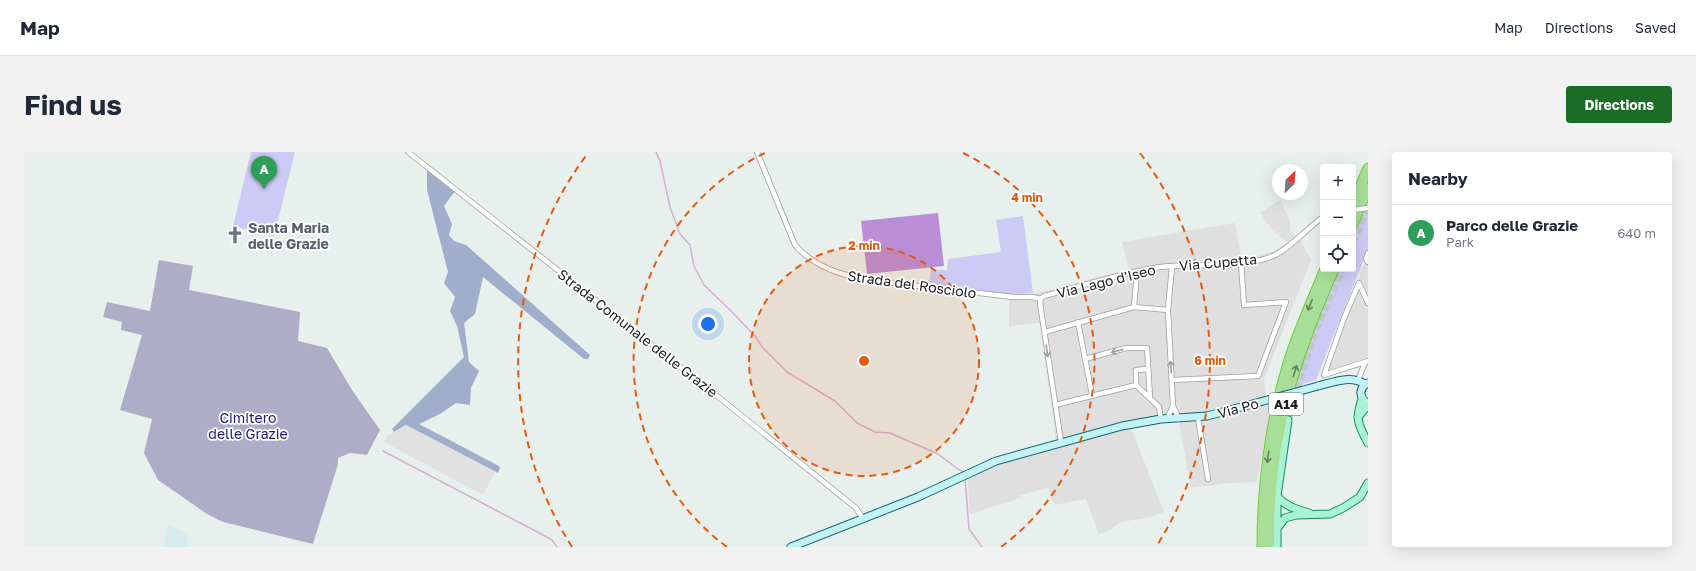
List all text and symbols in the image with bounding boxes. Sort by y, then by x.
text: Map [20,16,60,39]
text: Map [1494,19,1523,36]
text: Directions [1545,19,1613,36]
text: Saved [1635,19,1676,36]
button: Directions [1566,86,1672,123]
text: Find us [24,88,122,121]
pin: A [251,156,277,189]
north arrow [1272,164,1308,200]
map controls [1320,164,1356,272]
button: + [1320,164,1356,200]
text: Nearby [1408,168,1468,189]
text: 4 min [1011,190,1043,205]
button: − [1320,200,1356,236]
text: Parco delle Grazie [1446,216,1578,234]
place label: Santa Maria delle Grazie [248,219,329,252]
church icon: Santa Maria delle Grazie [225,225,245,245]
text: A [1416,225,1426,241]
text: 640 m [1617,225,1656,241]
text: Park [1446,234,1474,250]
button: locate [1320,236,1356,272]
text: 2 min [848,238,880,253]
street label: Via Cupetta [1178,250,1258,274]
street label: Via Lago d'Iseo [1055,261,1157,301]
street label: Strada Comunale delle Grazie [555,265,721,401]
street label: Strada del Rosciolo [846,267,978,301]
one-way arrow [1306,299,1314,311]
your location [698,314,718,334]
one-way arrow [1043,344,1051,357]
one-way arrow [1111,347,1124,355]
text: 6 min [1194,353,1226,368]
centre of rings [857,354,871,368]
one-way arrow [1167,361,1174,374]
one-way arrow [1292,364,1299,377]
road number: A14 [1269,393,1303,415]
street label: Via Po [1216,394,1260,422]
park label: Cimitero delle Grazie [208,409,288,442]
one-way arrow [1264,450,1272,463]

